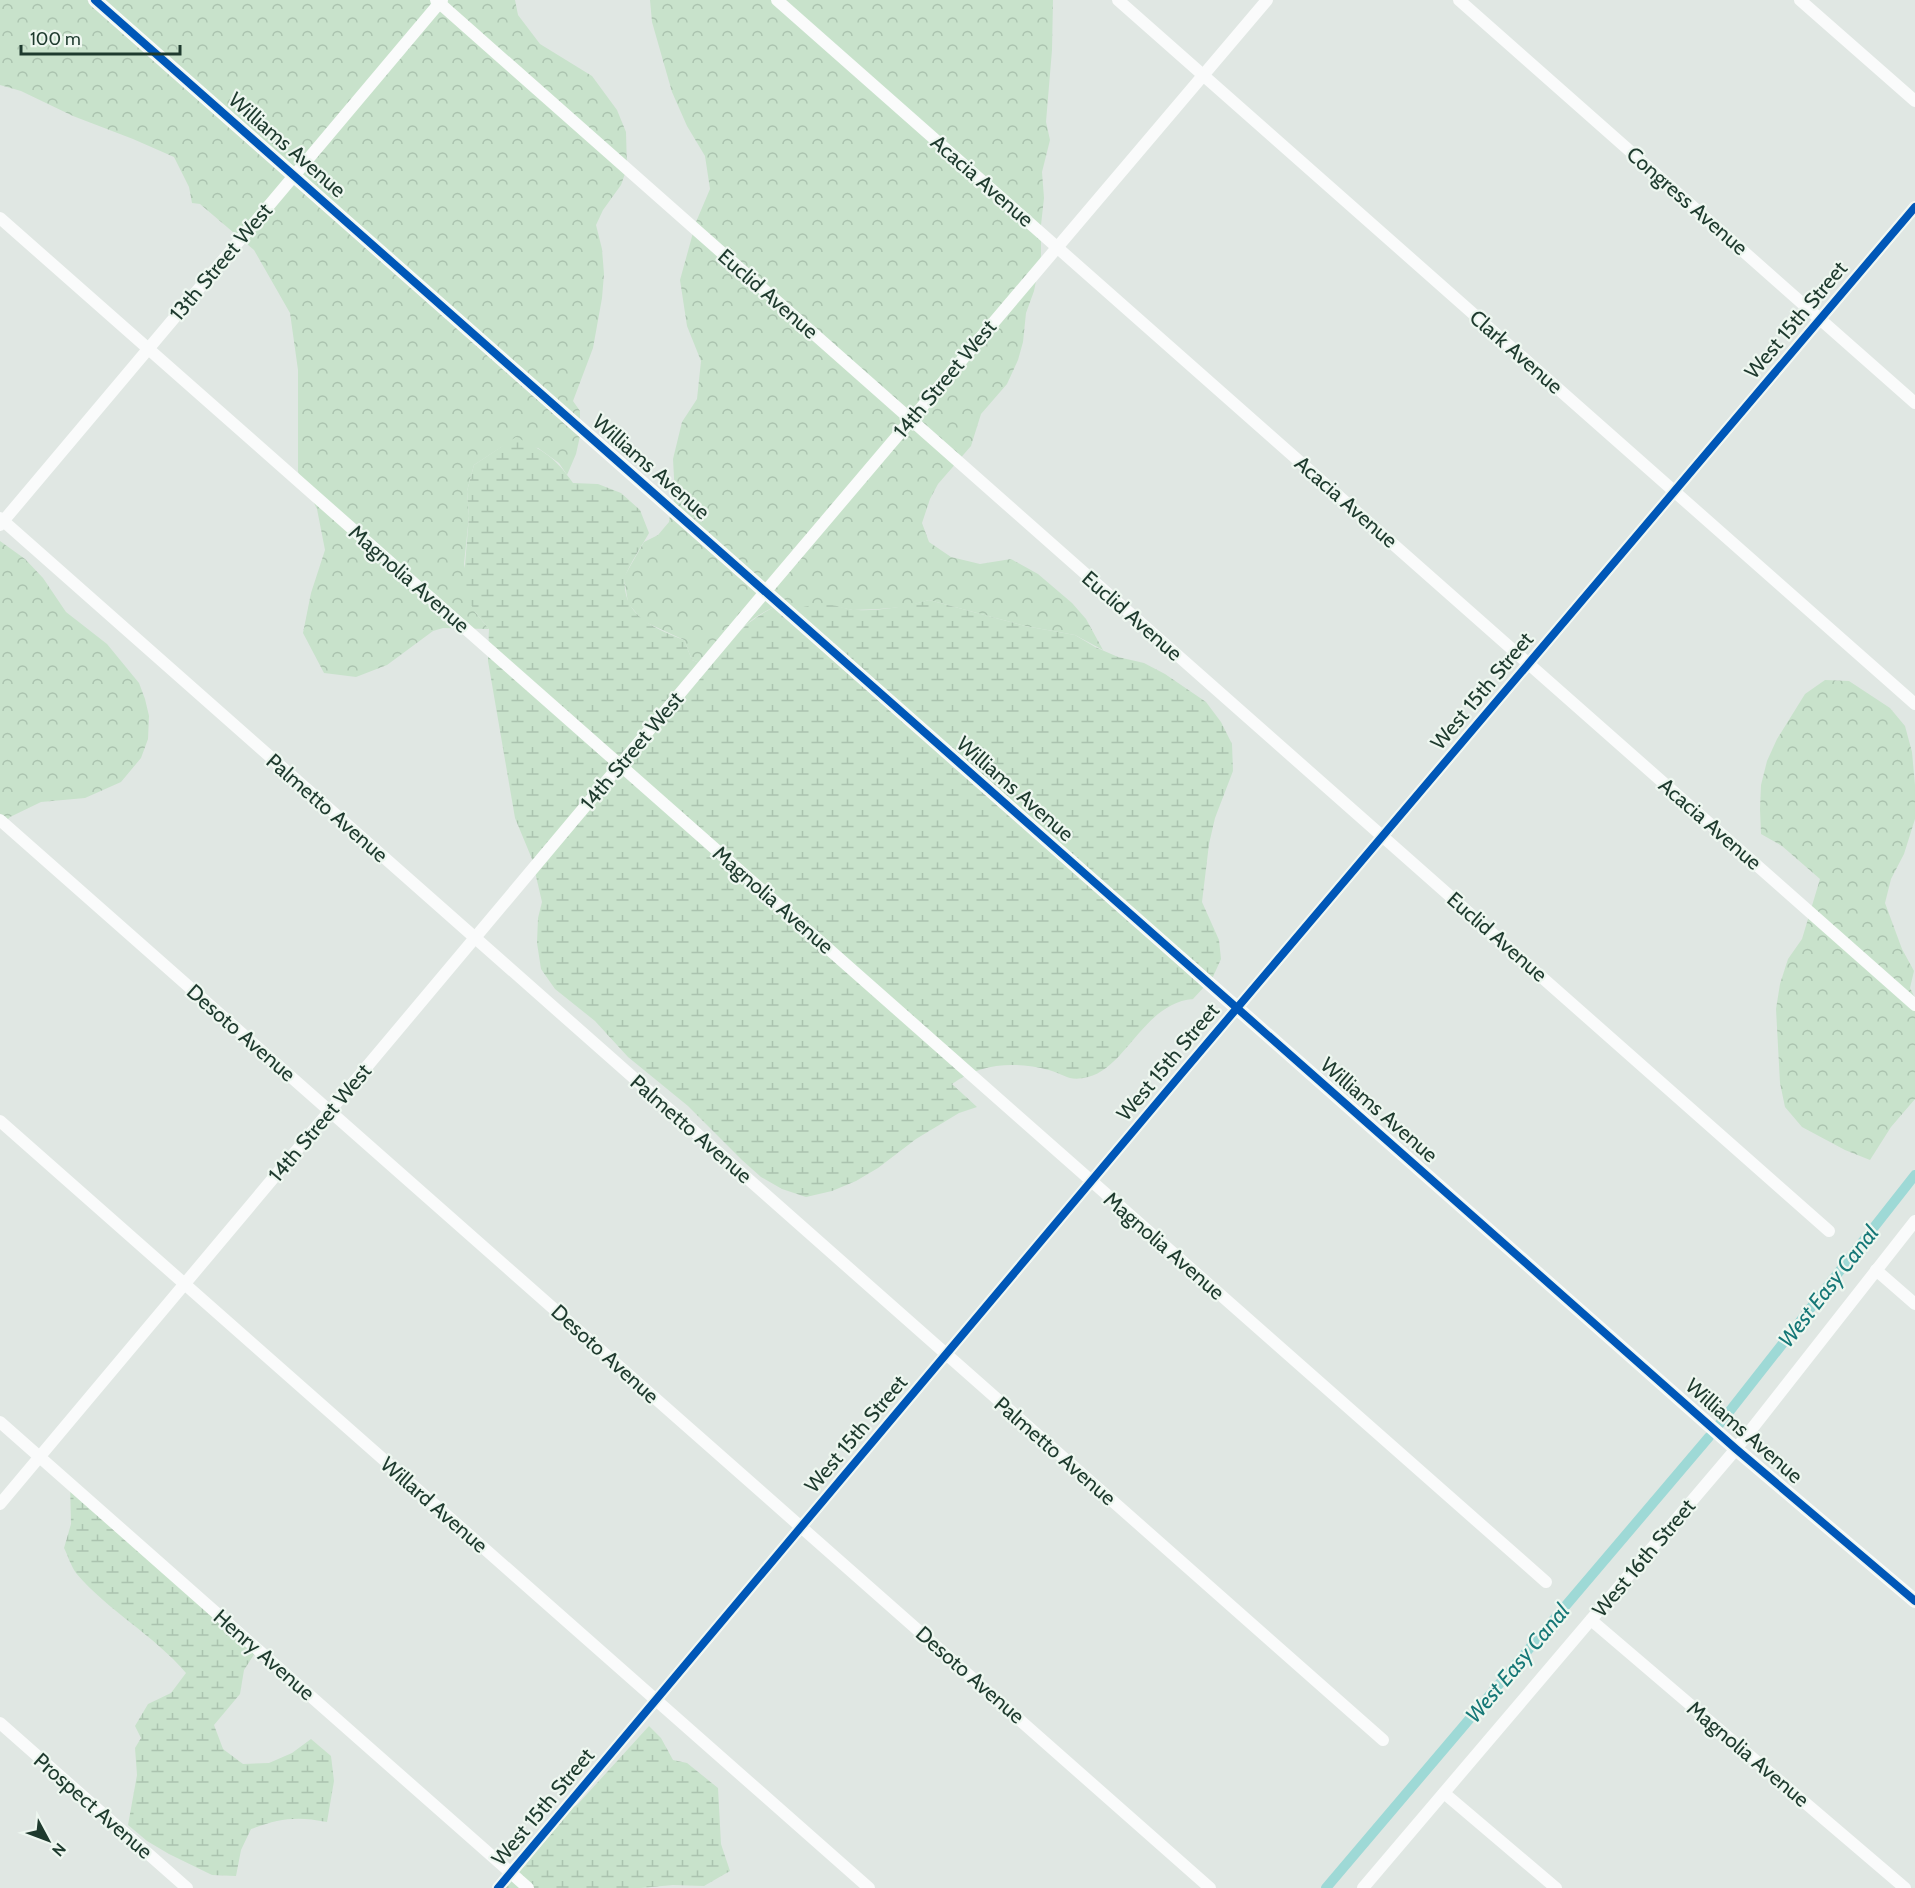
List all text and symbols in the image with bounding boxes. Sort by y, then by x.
scale bar [21,18,180,56]
text: 100 m [30,28,81,50]
street label: Williams Avenue [224,87,351,202]
street label: Acacia Avenue [926,129,1039,232]
street label: Congress Avenue [1622,141,1753,260]
street label: 13th Street West [164,198,277,326]
street label: Euclid Avenue [713,243,824,344]
street label: West 15th Street [1739,256,1852,384]
street label: Clark Avenue [1465,304,1568,399]
street label: 14th Street West [888,315,1001,443]
street label: Williams Avenue [588,409,715,524]
street label: Acacia Avenue [1290,450,1403,553]
street label: Magnolia Avenue [344,519,475,638]
street label: Euclid Avenue [1077,565,1188,666]
street label: West 15th Street [1425,627,1538,755]
street label: 14th Street West [575,687,688,815]
street label: Williams Avenue [952,731,1079,846]
street label: Palmetto Avenue [261,748,393,867]
street label: Acacia Avenue [1654,772,1767,875]
street label: Magnolia Avenue [708,840,839,959]
street label: Euclid Avenue [1442,886,1553,987]
street label: Desoto Avenue [182,979,301,1087]
street label: West 15th Street [1111,998,1224,1126]
street label: Williams Avenue [1316,1052,1443,1167]
street label: 14th Street West [263,1059,376,1187]
street label: Palmetto Avenue [625,1069,757,1188]
street label: Magnolia Avenue [1099,1186,1230,1305]
water label: West Easy Canal [1772,1219,1885,1353]
street label: Desoto Avenue [546,1299,664,1409]
street label: West 15th Street [799,1370,912,1498]
street label: Williams Avenue [1681,1373,1808,1488]
street label: Palmetto Avenue [989,1391,1121,1510]
street label: Willard Avenue [376,1451,493,1558]
street label: West 16th Street [1587,1494,1700,1622]
water label: West Easy Canal [1460,1598,1576,1728]
street label: Henry Avenue [209,1604,320,1705]
street label: Desoto Avenue [911,1621,1030,1729]
street label: Magnolia Avenue [1682,1695,1815,1812]
street label: West 15th Street [486,1743,599,1871]
street label: Prospect Avenue [29,1747,158,1864]
north arrow [18,1810,78,1870]
text: N [48,1839,70,1860]

